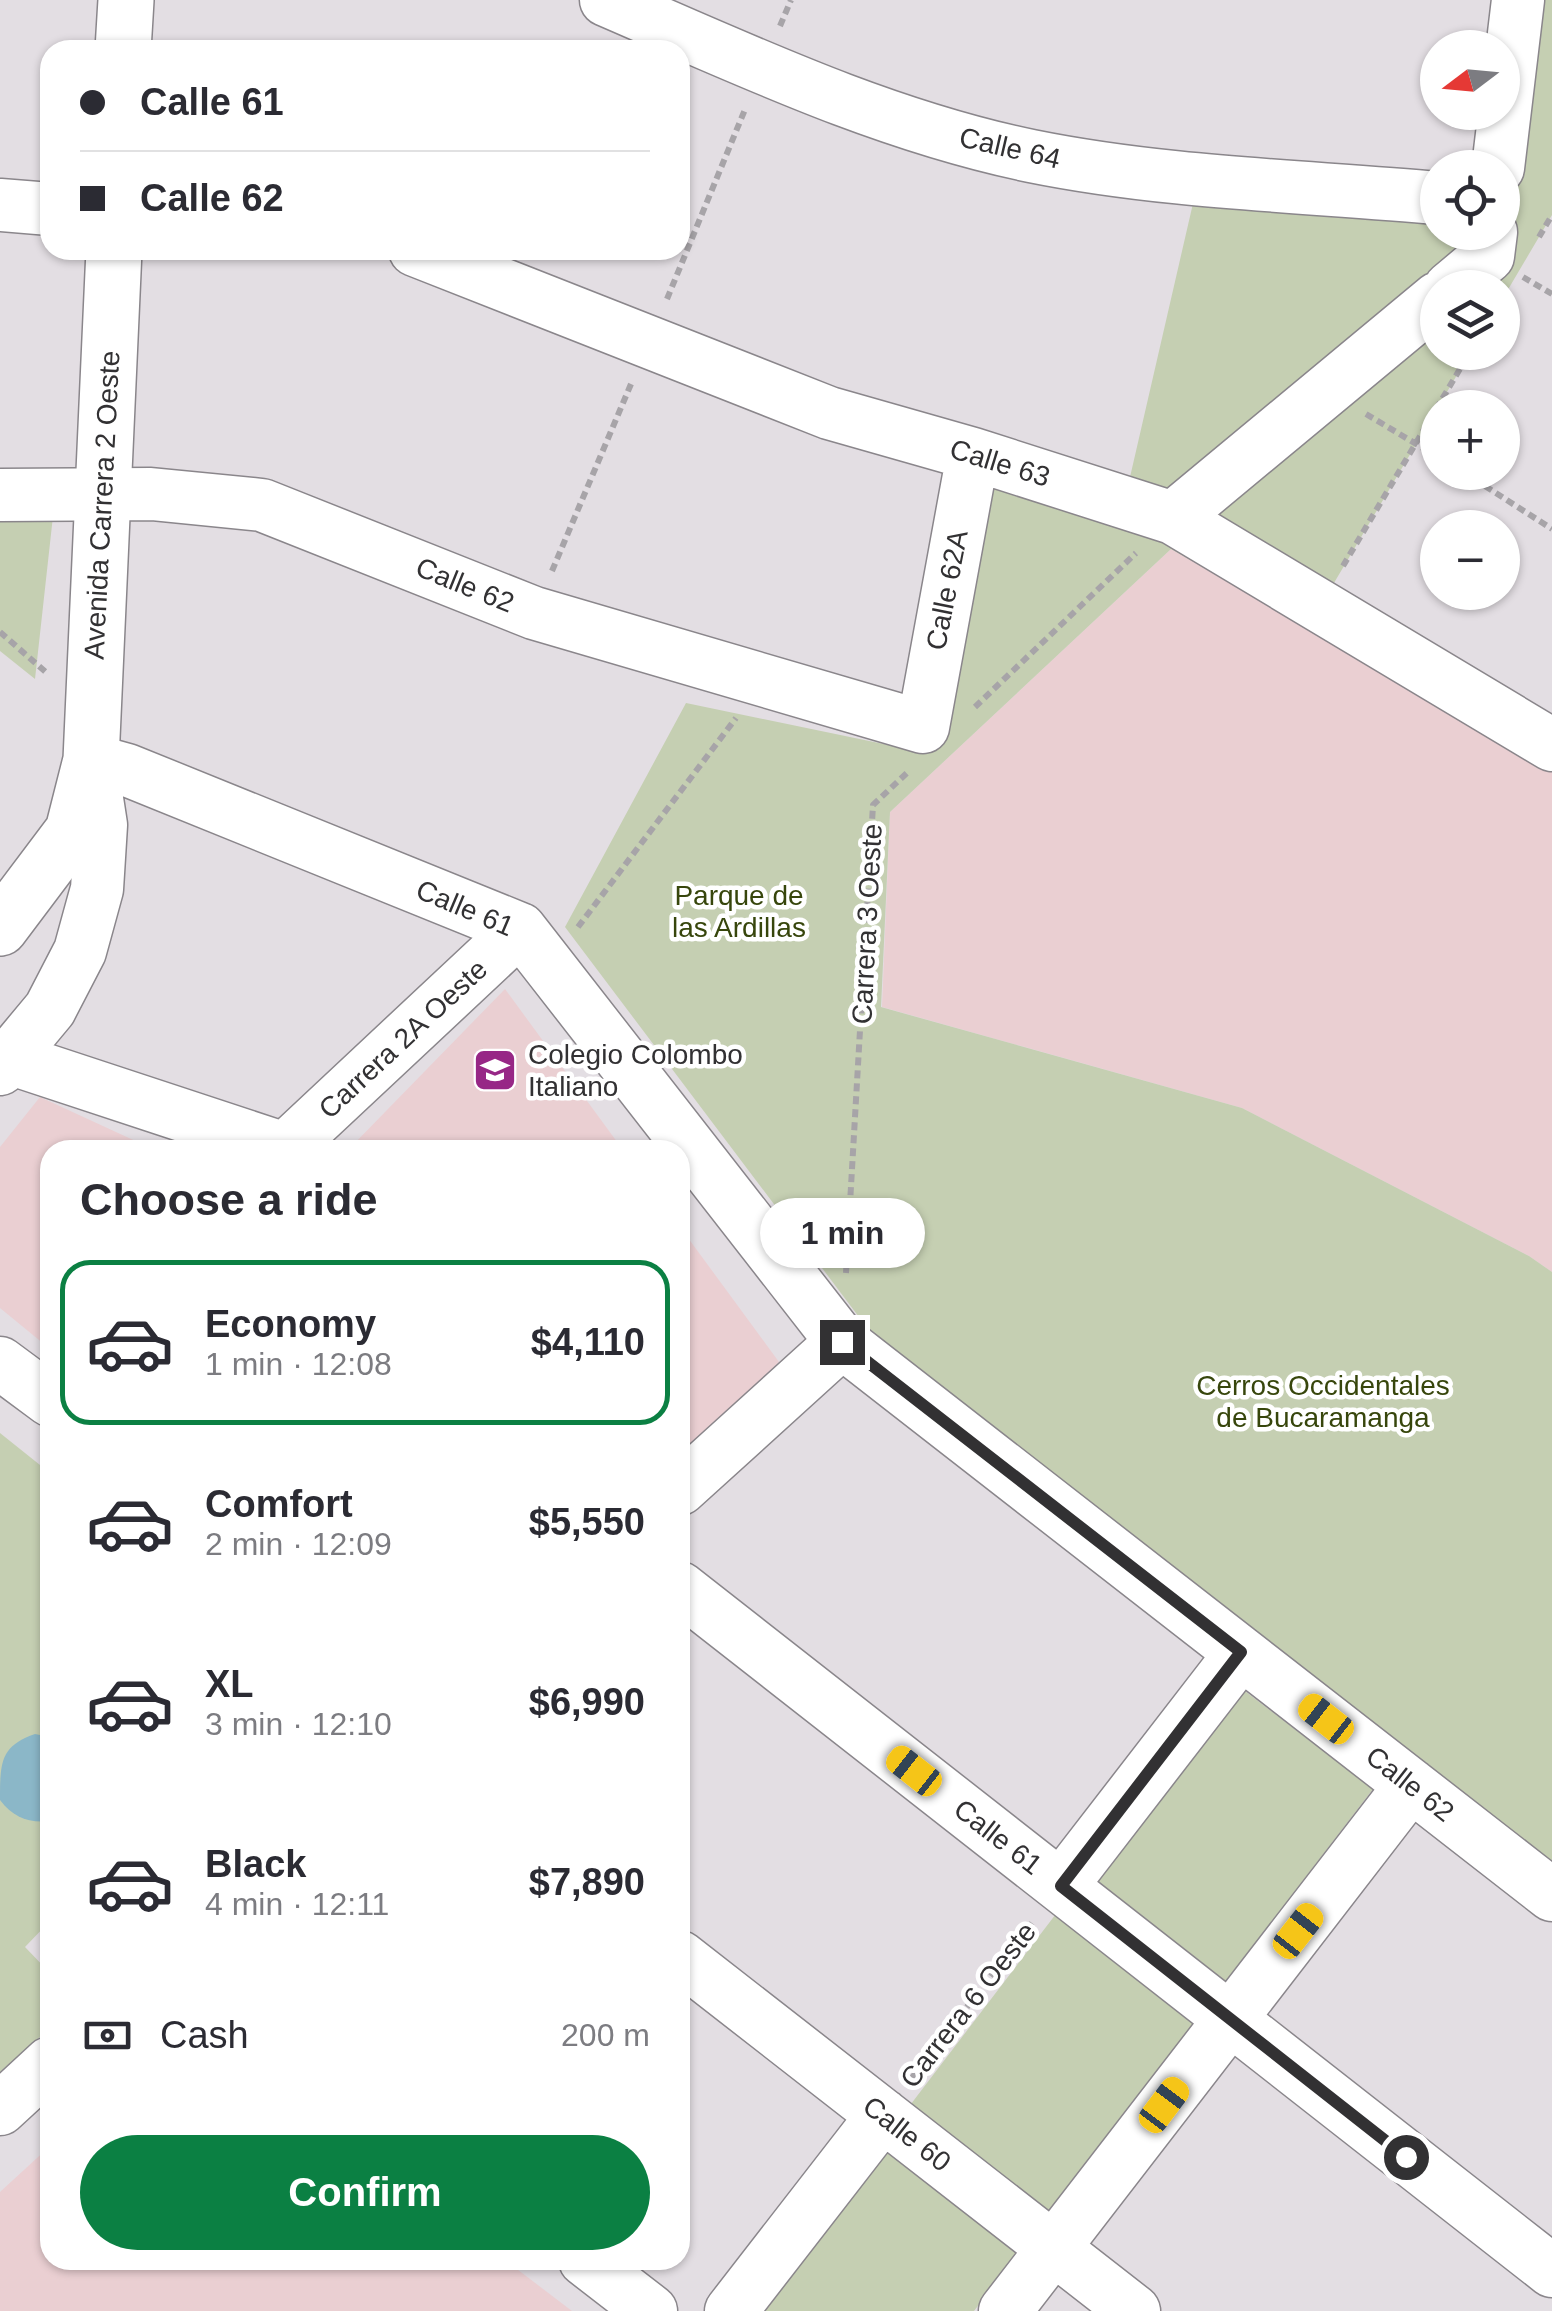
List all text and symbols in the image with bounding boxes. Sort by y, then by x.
north arrow [1420,30,1520,130]
map controls [1420,30,1520,610]
text: Calle 61 [140,81,284,123]
street label: Calle 64 [956,121,1064,175]
button: locate [1420,150,1520,250]
text: Calle 62 [140,177,284,219]
button: layers [1420,270,1520,370]
street label: Avenida Carrera 2 Oeste [78,350,126,660]
button: + [1420,390,1520,490]
street label: Calle 63 [946,433,1054,493]
button: − [1420,510,1520,610]
street label: Calle 62A [920,527,974,653]
street label: Calle 62 [412,551,518,619]
street label: Carrera 3 Oeste [846,823,888,1025]
street label: Calle 61 [412,874,518,942]
park label: Parque de las Ardillas [672,880,806,943]
street label: Carrera 2A Oeste [313,953,493,1125]
place label: Colegio Colombo Italiano [528,1039,743,1102]
school or university icon: Colegio Colombo Italiano [472,1047,518,1093]
text: Choose a ride [80,1174,378,1225]
callout: 1 min [760,1197,924,1267]
text: 1 min [801,1215,884,1251]
icon: car [85,1298,175,1388]
text: Economy [205,1303,376,1345]
route end [820,1320,865,1365]
text: $4,110 [531,1321,645,1363]
text: 1 min · 12:08 [205,1346,392,1382]
park label: Cerros Occidentales de Bucaramanga [1196,1370,1450,1433]
icon: car [85,1478,175,1568]
text: Comfort [205,1483,353,1525]
text: $5,550 [529,1501,645,1543]
text: 2 min · 12:09 [205,1526,392,1562]
icon: car [85,1658,175,1748]
text: XL [205,1663,254,1705]
text: $6,990 [529,1681,645,1723]
car [1293,1689,1359,1749]
text: 3 min · 12:10 [205,1706,392,1742]
street label: Calle 62 [1360,1740,1460,1828]
car [881,1741,947,1801]
street label: Calle 61 [948,1793,1048,1881]
icon: car [85,1838,175,1928]
text: Black [205,1843,306,1885]
text: $7,890 [529,1861,645,1903]
text: 4 min · 12:11 [205,1886,389,1922]
car [1268,1898,1328,1964]
street label: Carrera 6 Oeste [894,1916,1042,2094]
icon: cash [80,2008,135,2063]
text: Cash [160,2014,249,2056]
text: 200 m [561,2017,650,2053]
car [1134,2072,1194,2138]
street label: Calle 60 [857,2090,957,2178]
button: Confirm [80,2135,650,2250]
route start [1384,2135,1429,2180]

